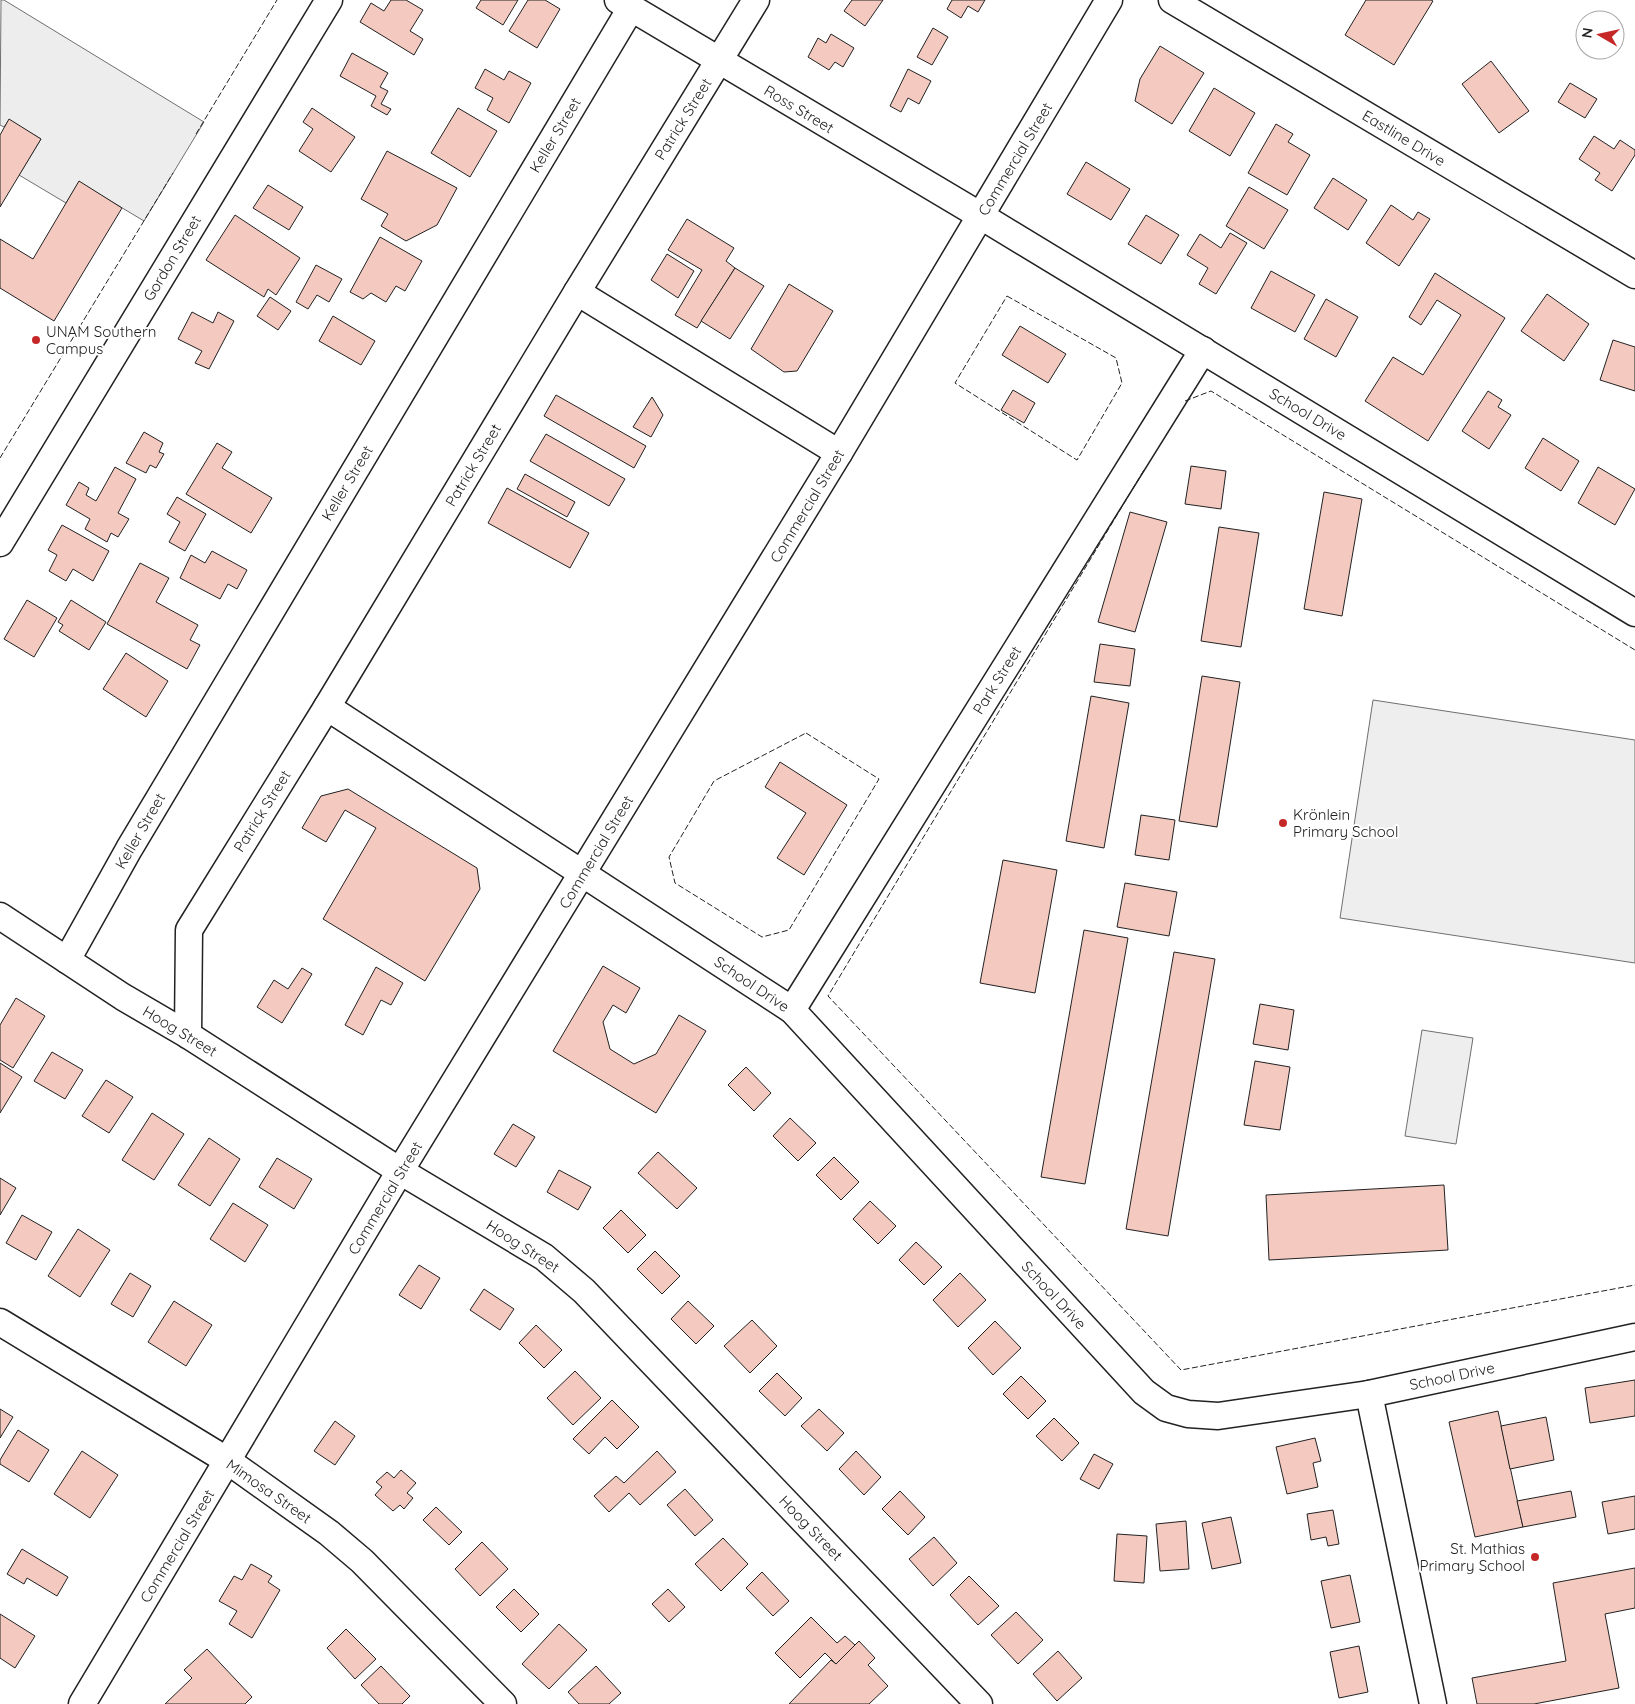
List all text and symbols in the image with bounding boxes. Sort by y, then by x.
north arrow [1575,10,1625,60]
text: N [1577,26,1597,39]
street label: Patrick Street [650,75,716,163]
street label: Ross Street [761,81,837,137]
street label: Keller Street [525,94,585,176]
street label: Commercial Street [974,99,1056,219]
street label: Eastline Drive [1359,106,1449,170]
street label: Gordon Street [139,212,205,304]
place label: UNAM Southern Campus [46,322,156,358]
marker: UNAM Southern Campus [30,334,42,346]
street label: School Drive [1266,384,1350,444]
street label: Patrick Street [441,420,505,510]
street label: Keller Street [317,442,377,524]
street label: Commercial Street [766,446,848,566]
street label: Park Street [969,642,1025,718]
street label: Patrick Street [229,767,295,855]
street label: Keller Street [111,790,169,872]
street label: Commercial Street [555,792,637,912]
place label: Krönlein Primary School [1293,805,1398,841]
marker: Krönlein Primary School [1277,817,1289,829]
street label: School Drive [711,952,793,1016]
street label: Hoog Street [139,1001,221,1061]
street label: Commercial Street [344,1138,426,1258]
street label: Hoog Street [483,1215,563,1277]
street label: School Drive [1018,1257,1090,1333]
street label: School Drive [1408,1358,1496,1394]
street label: Mimosa Street [223,1455,315,1527]
street label: Commercial Street [136,1486,218,1606]
street label: Hoog Street [775,1491,847,1565]
place label: St. Mathias Primary School [1420,1539,1525,1575]
marker: St. Mathias Primary School [1529,1551,1541,1563]

